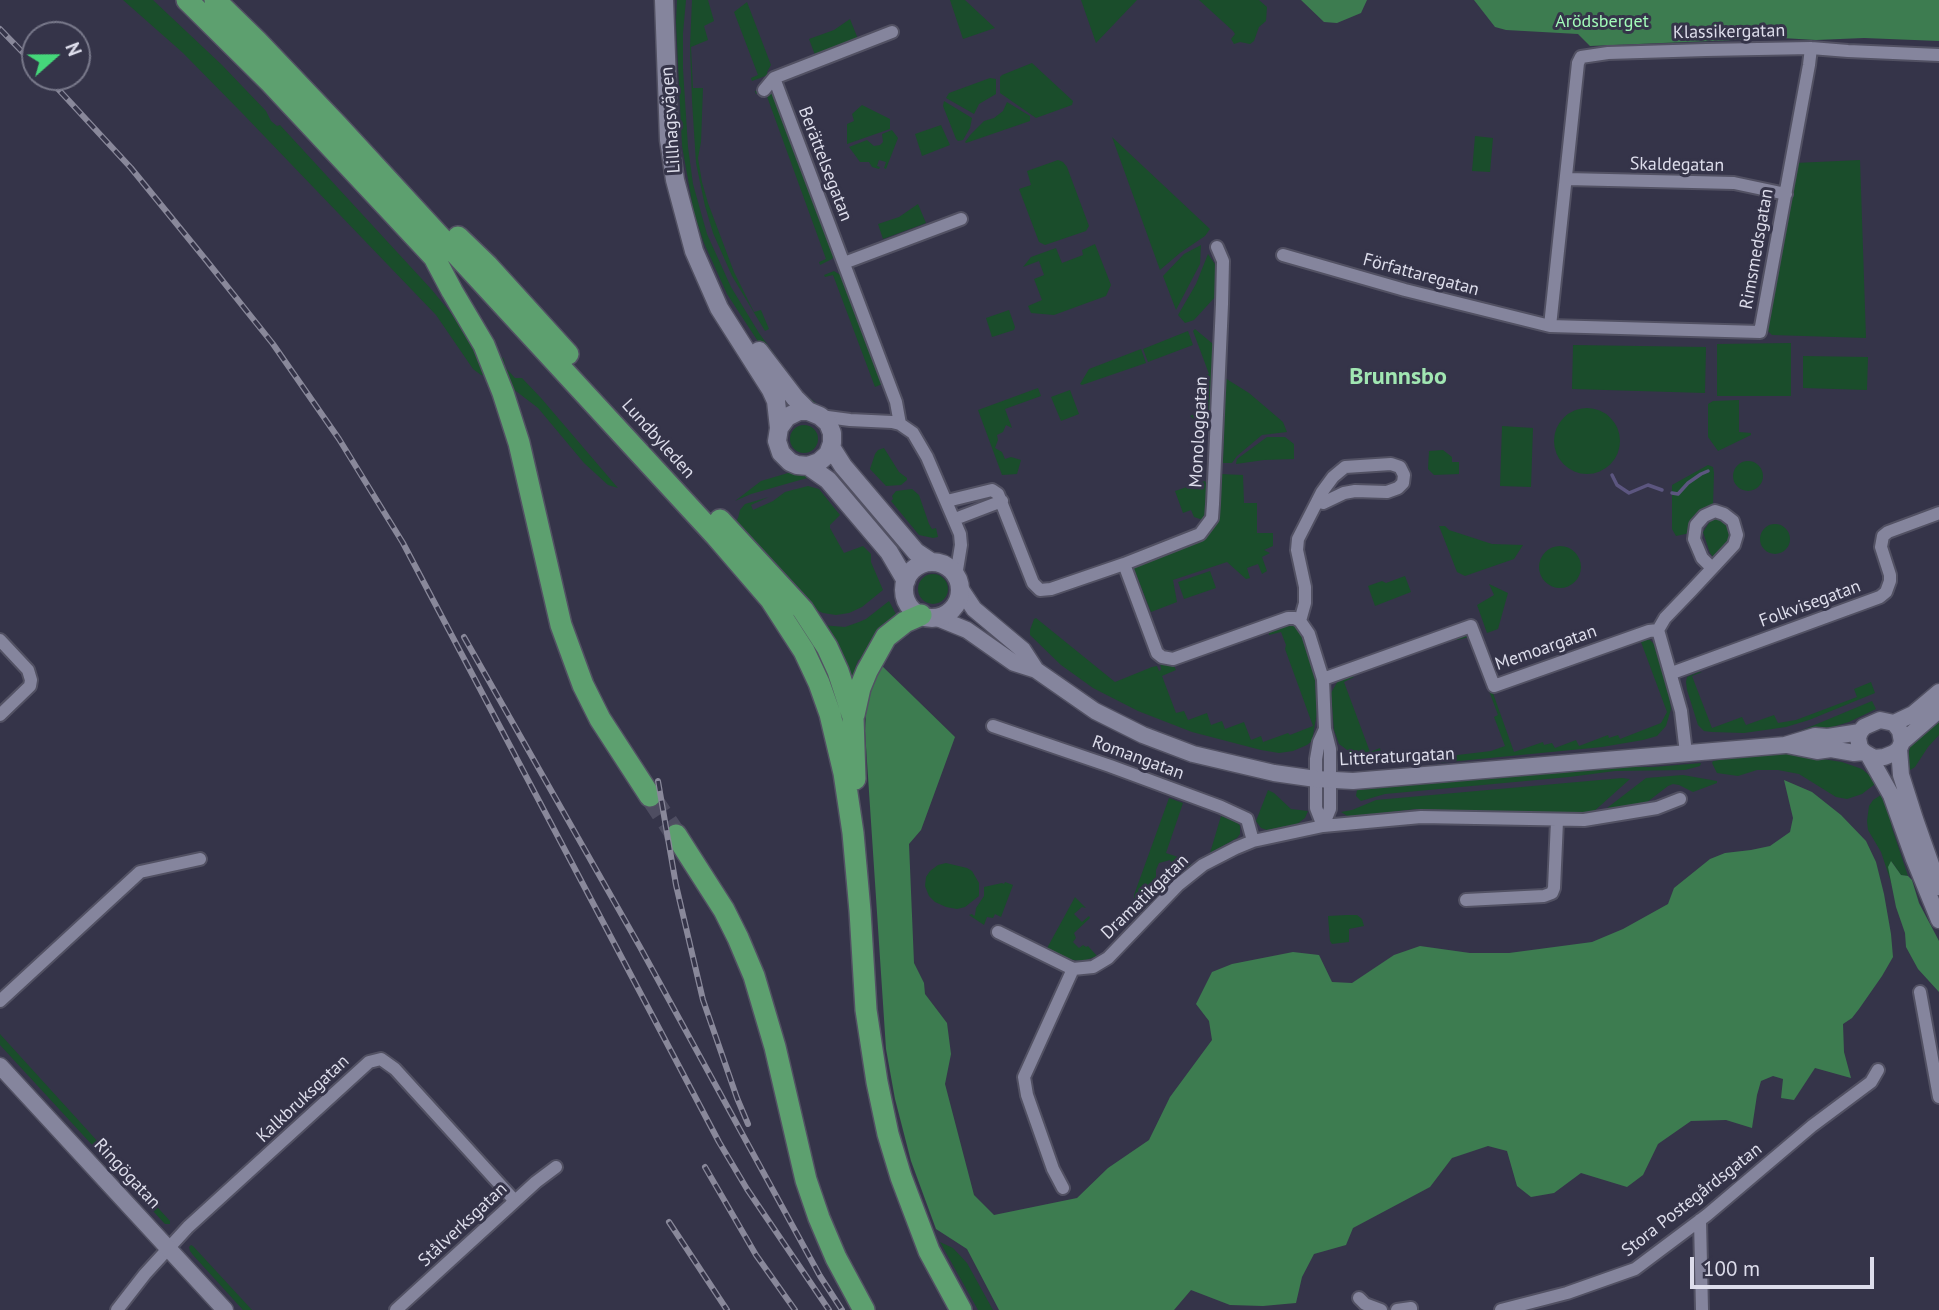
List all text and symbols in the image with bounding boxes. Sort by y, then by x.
park label: Arödsberget [1555,11,1649,33]
street label: Klassikergatan [1673,20,1785,44]
north arrow [21,21,91,91]
text: N [60,39,87,59]
street label: Lillhagsvägen [656,66,686,174]
street label: Berättelsegatan [793,104,857,224]
street label: Skaldegatan [1630,153,1724,177]
street label: Rimsmedsgatan [1736,187,1778,311]
street label: Författaregatan [1361,249,1481,301]
district label: Brunnsbo [1349,363,1447,391]
street label: Monologgatan [1185,376,1213,488]
street label: Lundbyleden [617,395,699,483]
street label: Folkvisegatan [1756,576,1864,632]
street label: Memoargatan [1492,621,1600,675]
street label: Romangatan [1089,731,1187,785]
street label: Litteraturgatan [1339,743,1455,771]
street label: Dramatikgatan [1097,850,1193,944]
street label: Kalkbruksgatan [252,1051,354,1147]
street label: Ringögatan [89,1134,165,1214]
street label: Stora Postegårdsgatan [1618,1139,1766,1261]
street label: Stålverksgatan [414,1178,512,1272]
scale bar [1694,1244,1878,1288]
text: 100 m [1703,1255,1760,1282]

